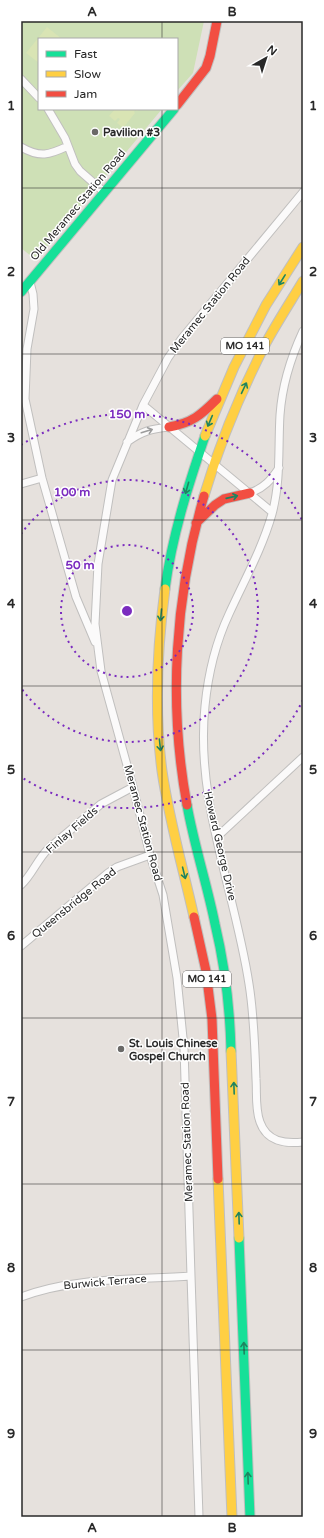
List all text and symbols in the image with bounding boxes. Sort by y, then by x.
text: A [87,4,97,20]
text: B [227,4,237,20]
legend [38,38,178,110]
north arrow [246,38,286,78]
text: N [264,43,280,58]
text: Fast [74,47,98,61]
text: Slow [74,67,101,81]
text: Jam [74,87,97,101]
text: 1 [7,98,15,114]
text: 1 [309,98,317,114]
place label: Pavilion #3 [103,126,160,139]
marker: Pavilion #3 [90,127,100,137]
street label: Old Meramec Station Road [28,147,128,263]
street label: Meramec Station Road [167,254,253,356]
text: 2 [7,264,15,280]
text: 2 [309,264,317,280]
one-way arrow [277,274,285,286]
road number: MO 141 [221,338,269,354]
one-way arrow [241,383,248,395]
text: 150 m [109,407,145,421]
one-way arrow [206,414,214,426]
one-way arrow [140,427,153,434]
text: 3 [7,430,15,446]
text: 3 [309,430,317,446]
one-way arrow [183,481,190,494]
text: 100 m [54,485,90,499]
one-way arrow [225,493,238,501]
text: 50 m [65,558,95,572]
text: 4 [7,596,16,612]
text: 4 [309,596,318,612]
centre of rings [120,604,134,618]
one-way arrow [157,608,164,621]
one-way arrow [156,738,164,751]
text: 5 [7,762,15,778]
text: 5 [309,762,317,778]
street label: Meramec Station Road [121,763,165,883]
street label: Howard George Drive [201,790,239,902]
street label: Finlay Fields [44,804,100,856]
street label: Queensbridge Road [29,865,119,941]
one-way arrow [180,866,188,879]
text: 6 [7,928,15,944]
text: 6 [309,928,317,944]
road number: MO 141 [183,971,231,987]
place label: St. Louis Chinese Gospel Church [129,1037,218,1064]
marker: St. Louis Chinese Gospel Church [116,1044,126,1054]
street label: Meramec Station Road [178,1082,196,1202]
one-way arrow [230,1082,238,1095]
text: 7 [7,1094,15,1110]
text: 7 [309,1094,317,1110]
one-way arrow [235,1212,242,1225]
text: 8 [7,1260,15,1276]
text: 8 [309,1260,317,1276]
street label: Burwick Terrace [63,1272,147,1292]
one-way arrow [240,1342,247,1355]
text: 9 [7,1426,15,1442]
text: 9 [309,1426,317,1442]
one-way arrow [245,1472,252,1485]
text: A [87,1520,97,1536]
text: B [227,1520,237,1536]

